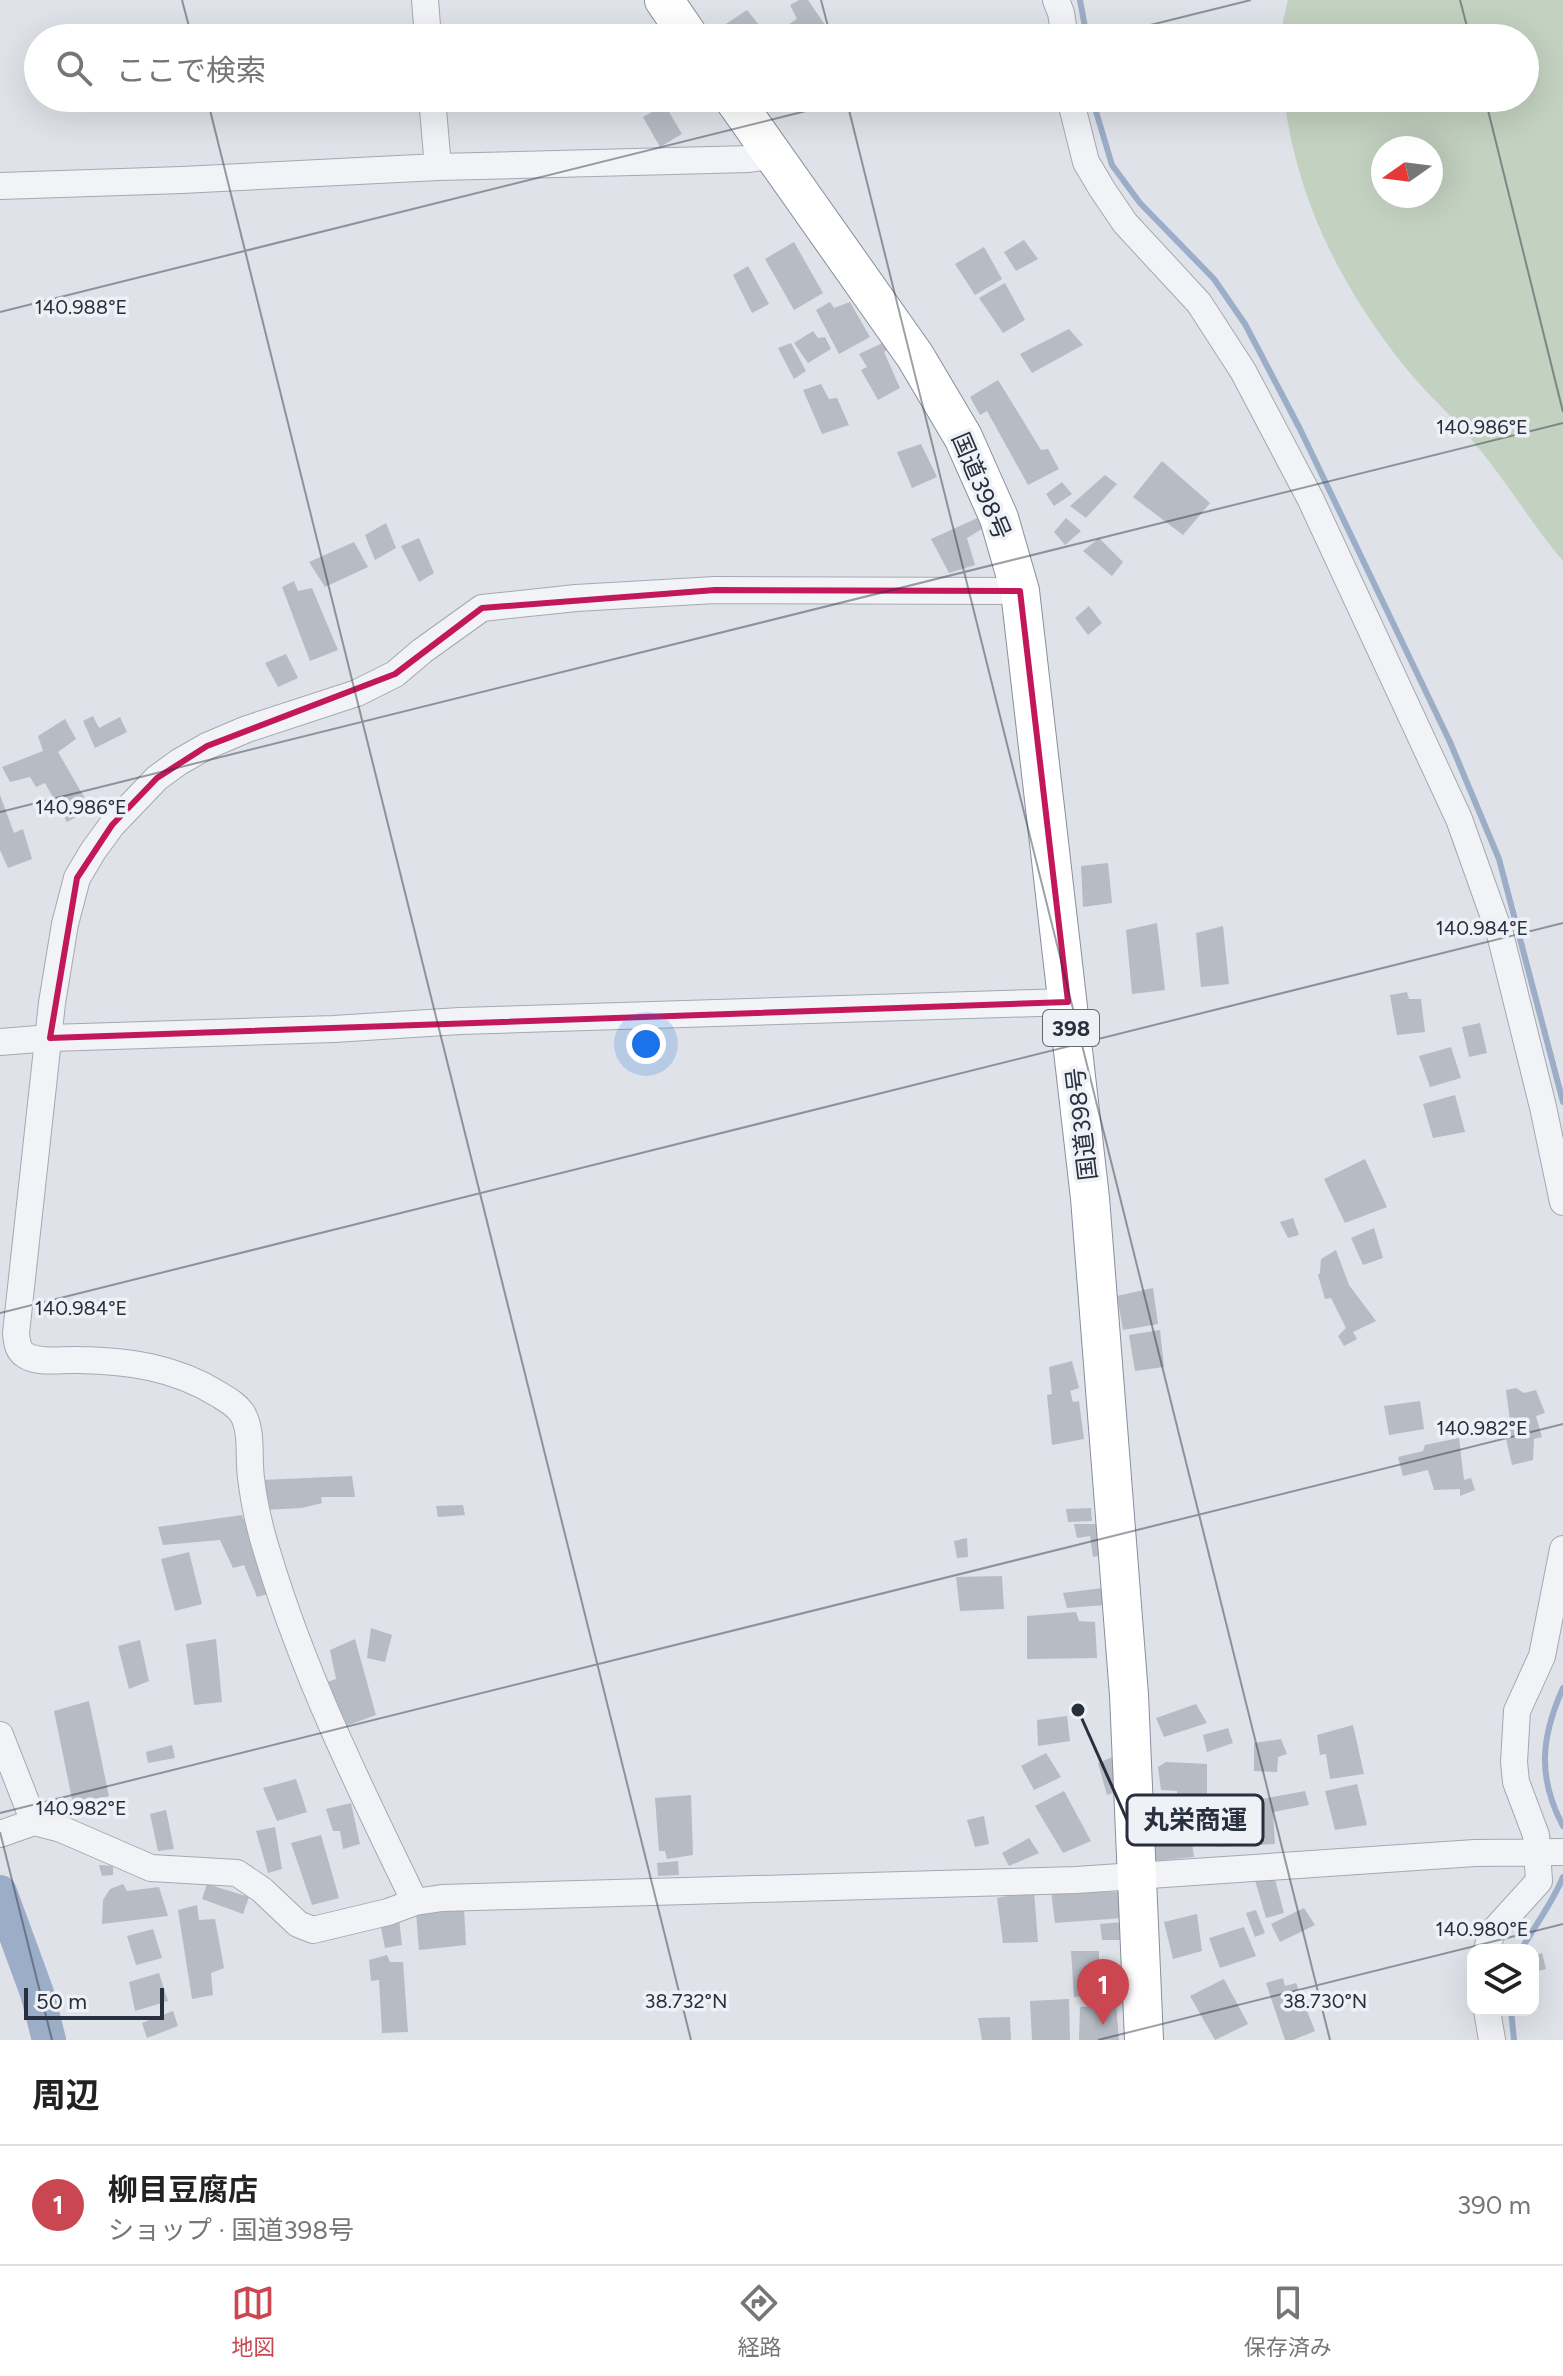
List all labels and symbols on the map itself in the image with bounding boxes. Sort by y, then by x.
north arrow [1371,136,1443,208]
text: 140.988°E [35,295,127,319]
text: 140.986°E [1436,415,1528,439]
street label: 国道398号 [946,428,1017,544]
text: 140.986°E [35,795,127,819]
text: 140.984°E [1436,916,1528,940]
road number: 398 [1043,1010,1099,1046]
your location [626,1024,666,1064]
street label: 国道398号 [1060,1066,1103,1182]
text: 140.984°E [35,1296,127,1320]
text: 140.982°E [1436,1416,1528,1440]
callout: 丸栄商運 [1127,1795,1263,1845]
text: 140.982°E [35,1796,127,1820]
text: 丸栄商運 [1143,1804,1247,1836]
text: 140.980°E [1435,1917,1529,1941]
pin: 1 [1077,1959,1129,2025]
scale bar [24,1984,164,2020]
text: 38.732°N [645,1989,727,2013]
text: 38.730°N [1283,1989,1367,2013]

